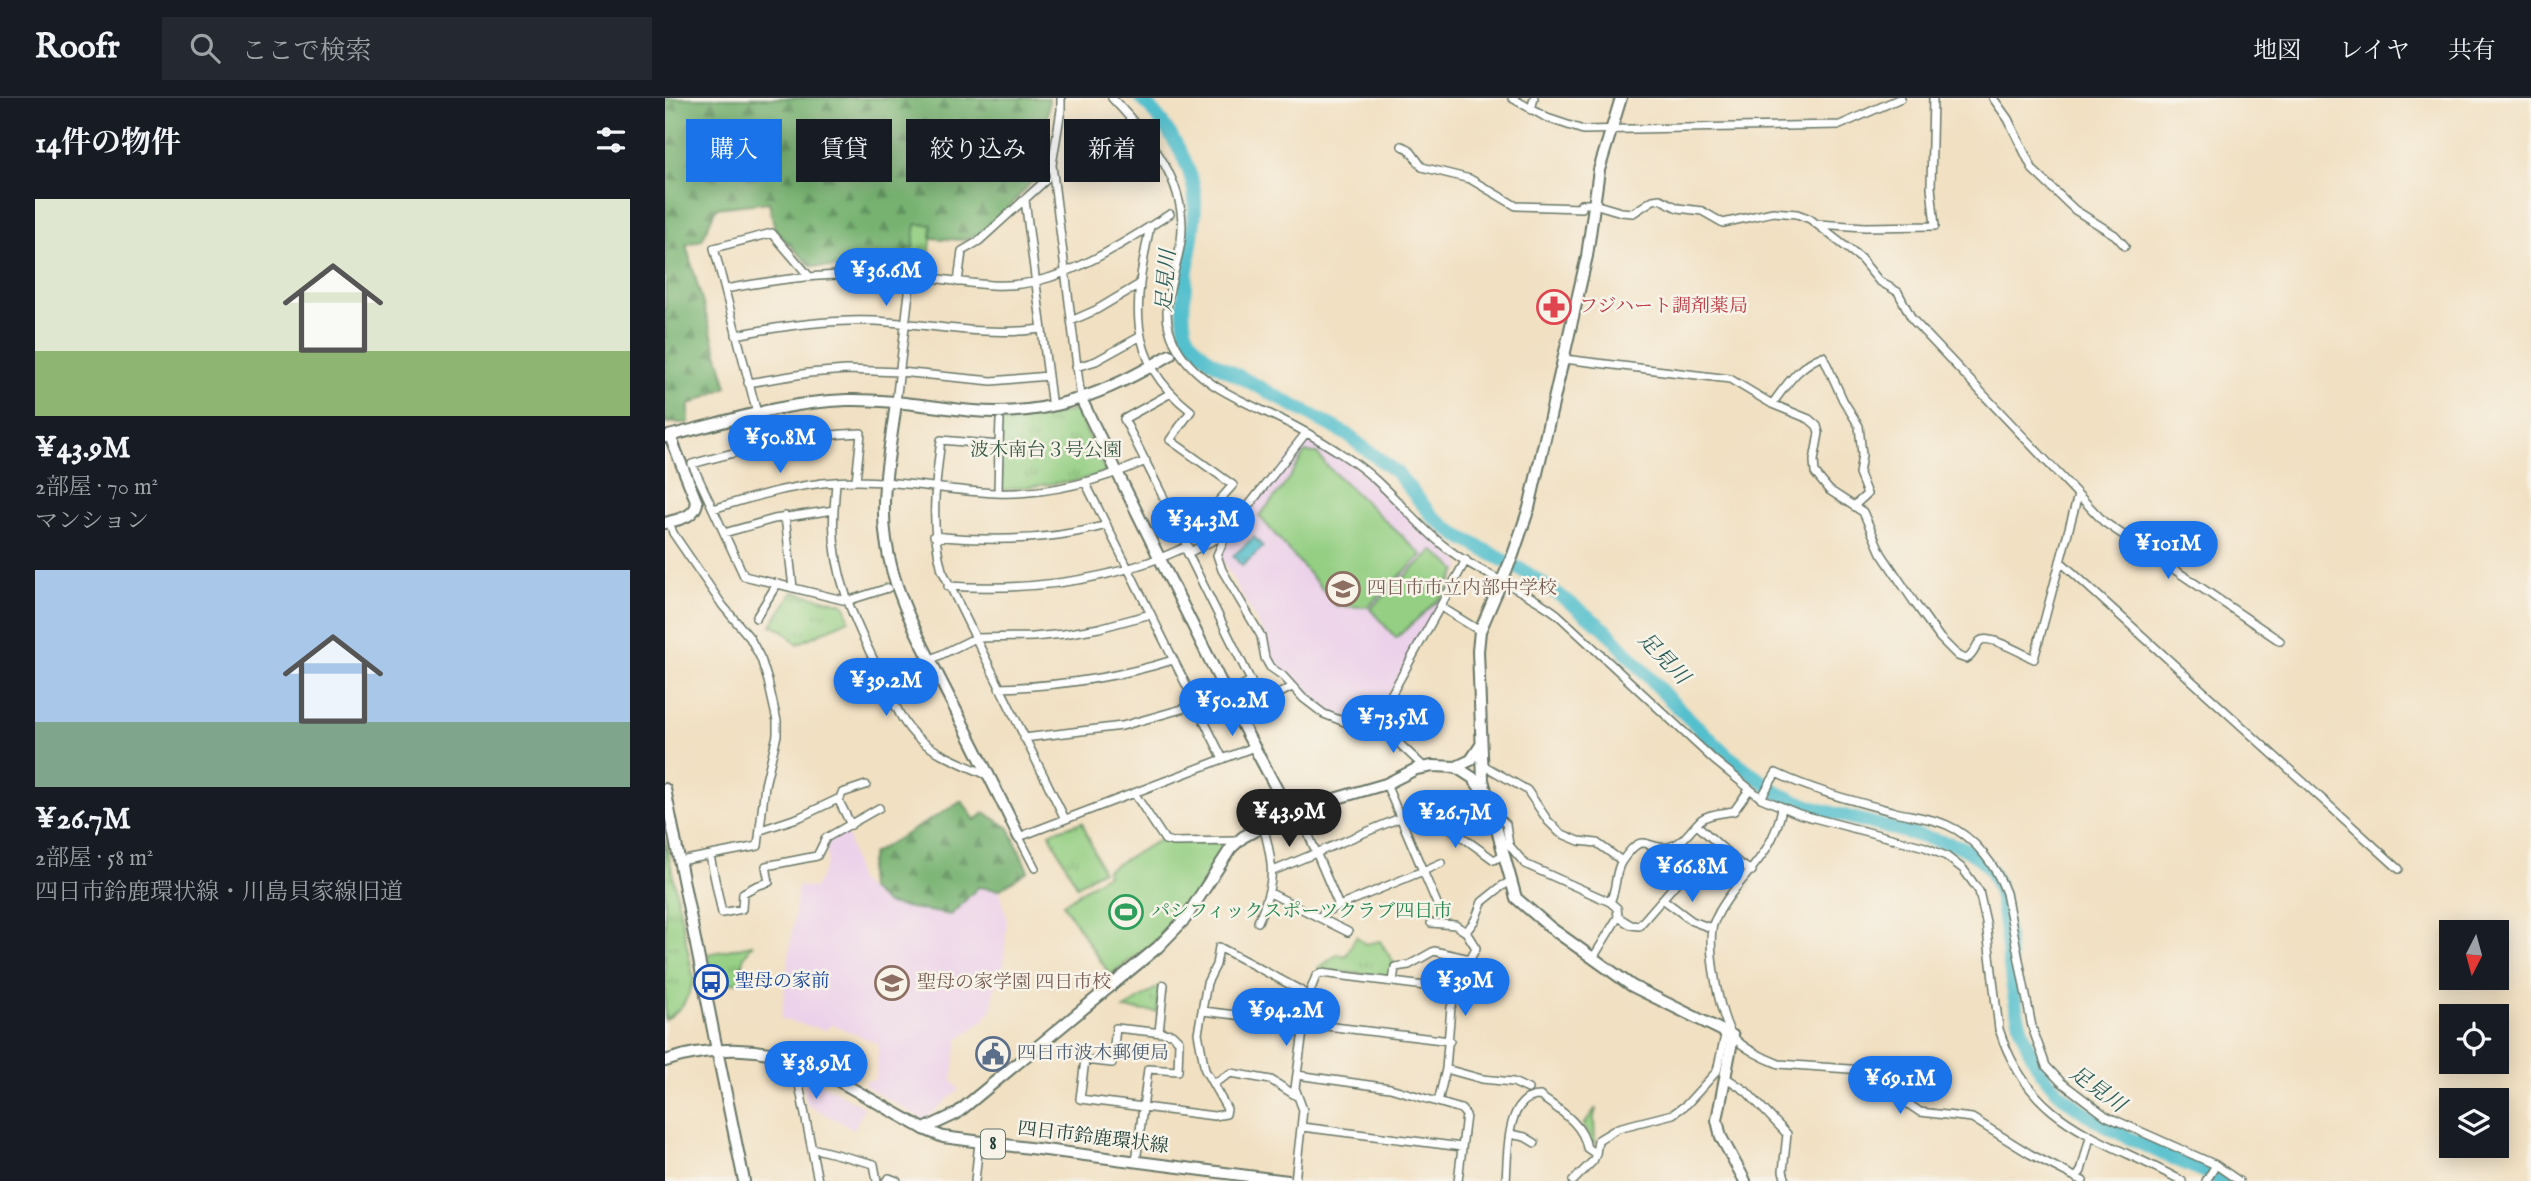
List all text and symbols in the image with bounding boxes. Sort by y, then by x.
search box [162,17,652,80]
text: Roofr [35,27,120,69]
icon: search [186,29,224,67]
text: ここで検索 [242,35,372,68]
text: 地図 [2253,36,2301,67]
text: レイヤ [2339,36,2410,67]
text: 共有 [2448,36,2496,67]
chip: 購入 [686,119,782,182]
chip: 賃貸 [796,119,892,182]
chip: 絞り込み [906,119,1050,182]
chip: 新着 [1064,119,1160,182]
icon: filters [592,121,630,159]
text: 14件の物件 [35,125,181,163]
icon: home [270,245,396,371]
water label: 足見川 [1151,247,1183,313]
pin: ¥36.6M [829,248,943,308]
text: ¥36.6M [850,256,922,285]
pharmacy icon: フジハート調剤薬局 [1535,288,1573,326]
place label: フジハート調剤薬局 [1579,295,1748,319]
pin: ¥50.8M [723,416,837,475]
text: ¥50.8M [744,423,816,452]
text: ¥43.9M [35,430,131,468]
park label: 波木南台３号公園 [970,439,1122,463]
text: 2部屋 · 70 m² [35,473,158,502]
pin: ¥34.3M [1146,498,1260,557]
text: ¥34.3M [1167,505,1239,534]
text: マンション [35,507,149,536]
pin: ¥101M [2119,522,2217,581]
text: ¥101M [2135,529,2201,558]
school or university icon: 四日市市立内部中学校 [1324,570,1362,608]
place label: 四日市市立内部中学校 [1367,577,1557,601]
icon: home [270,616,396,742]
water label: 足見川 [1631,627,1696,692]
pin: ¥39.2M [829,658,943,718]
text: ¥39.2M [850,666,922,695]
pin: ¥50.2M [1175,678,1289,738]
text: ¥50.2M [1195,686,1269,715]
pin: ¥73.5M [1336,696,1450,755]
text: ¥73.5M [1357,703,1429,732]
pin: ¥43.9M [1232,790,1346,849]
pin: ¥26.7M [1398,790,1512,850]
text: ¥43.9M [1252,797,1326,826]
text: ¥26.7M [1418,798,1492,827]
text: ¥26.7M [35,801,131,839]
text: 2部屋 · 58 m² [35,844,153,873]
pin: ¥66.8M [1635,844,1749,904]
text: ¥66.8M [1656,852,1728,881]
text: 四日市鈴鹿環状線・川島貝家線旧道 [35,878,403,907]
sports icon: パシフィックスポーツクラブ四日市 [1107,893,1145,931]
place label: パシフィックスポーツクラブ四日市 [1151,900,1452,924]
north arrow [2439,920,2509,990]
map controls [2439,920,2509,1158]
pin: ¥39M [1424,958,1506,1018]
bus stop icon: 聖母の家前 [692,963,730,1001]
school or university icon: 聖母の家学園 四日市校 [873,964,911,1002]
text: ¥39M [1436,966,1494,995]
place label: 聖母の家前 [735,970,830,994]
place label: 聖母の家学園 四日市校 [917,971,1111,995]
pin: ¥94.2M [1229,988,1343,1048]
text: ¥94.2M [1248,996,1324,1025]
button: locate [2439,1004,2509,1074]
public building icon: 四日市波木郵便局 [974,1035,1012,1073]
pin: ¥38.9M [759,1042,873,1101]
place label: 四日市波木郵便局 [1017,1042,1169,1066]
text: ¥38.9M [781,1049,851,1078]
pin: ¥69.1M [1843,1056,1957,1116]
water label: 足見川 [2064,1061,2132,1121]
text: ¥69.1M [1864,1064,1936,1093]
button: layers [2439,1088,2509,1158]
street label: 四日市鈴鹿環状線 [1016,1117,1170,1159]
road number: 8 [981,1129,1005,1158]

